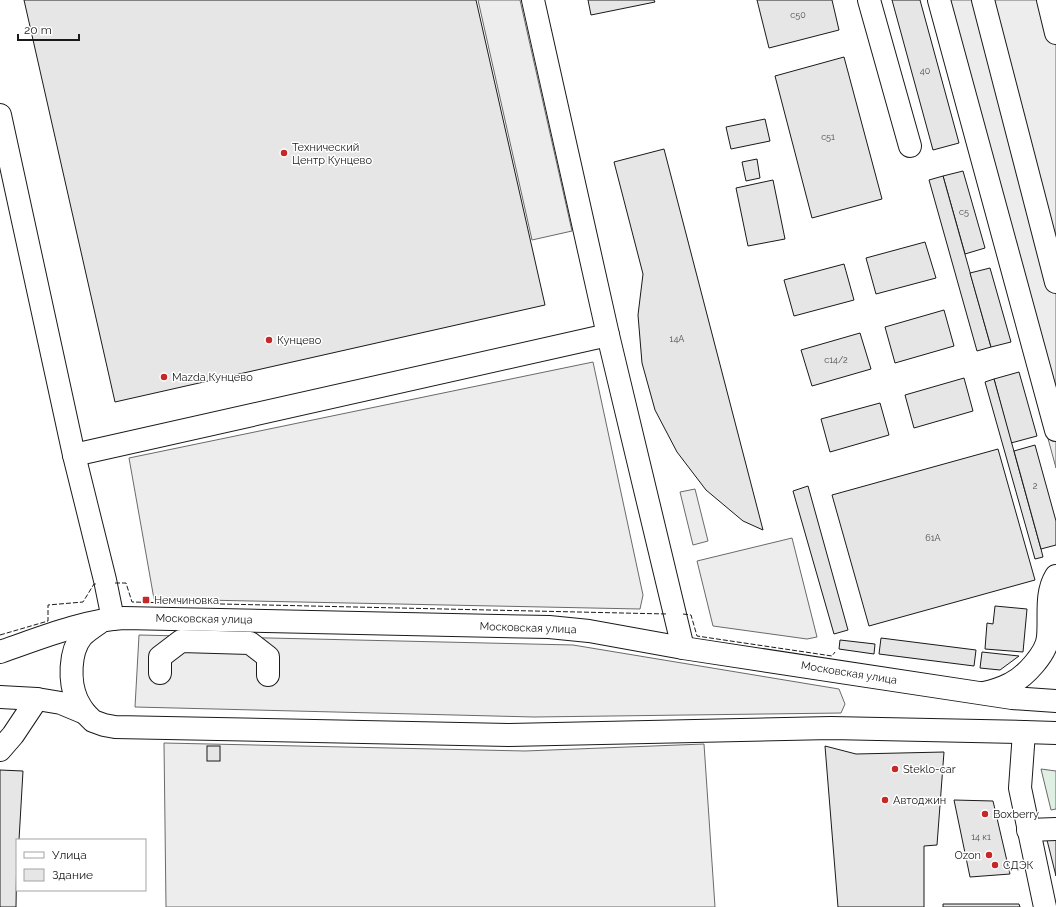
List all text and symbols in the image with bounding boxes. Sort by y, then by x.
house number: с50 [790,10,806,20]
scale bar [18,16,79,42]
text: 20 m [24,23,52,37]
house number: 40 [920,66,931,76]
house number: с51 [821,132,835,142]
place label: Технический Центр Кунцево [292,141,372,167]
marker: Технический Центр Кунцево [279,148,289,158]
house number: с5 [959,207,969,217]
place label: Кунцево [277,334,322,347]
house number: 14А [670,334,684,344]
marker: Кунцево [264,335,274,345]
house number: с14/2 [824,355,848,365]
place label: Mazda Кунцево [172,371,253,384]
marker: Mazda Кунцево [159,372,169,382]
house number: 2 [1033,481,1038,491]
house number: 61А [925,533,941,543]
place label: Немчиновка [154,594,219,607]
marker: Немчиновка [141,595,151,605]
street label: Московская улица [155,612,253,626]
street label: Московская улица [479,620,577,636]
street label: Московская улица [800,659,898,687]
place label: Steklo-car [903,763,956,776]
marker: Steklo-car [890,764,900,774]
place label: Автоджин [893,794,946,807]
marker: Автоджин [880,795,890,805]
place label: Boxberry [993,808,1039,821]
marker: Boxberry [980,809,990,819]
house number: 14 к1 [971,832,991,842]
legend [16,839,146,891]
text: Улица [52,848,87,862]
place label: Ozon [954,849,981,862]
marker: Ozon [984,850,994,860]
place label: СДЭК [1003,859,1034,872]
marker: СДЭК [990,860,1000,870]
text: Здание [52,868,93,882]

